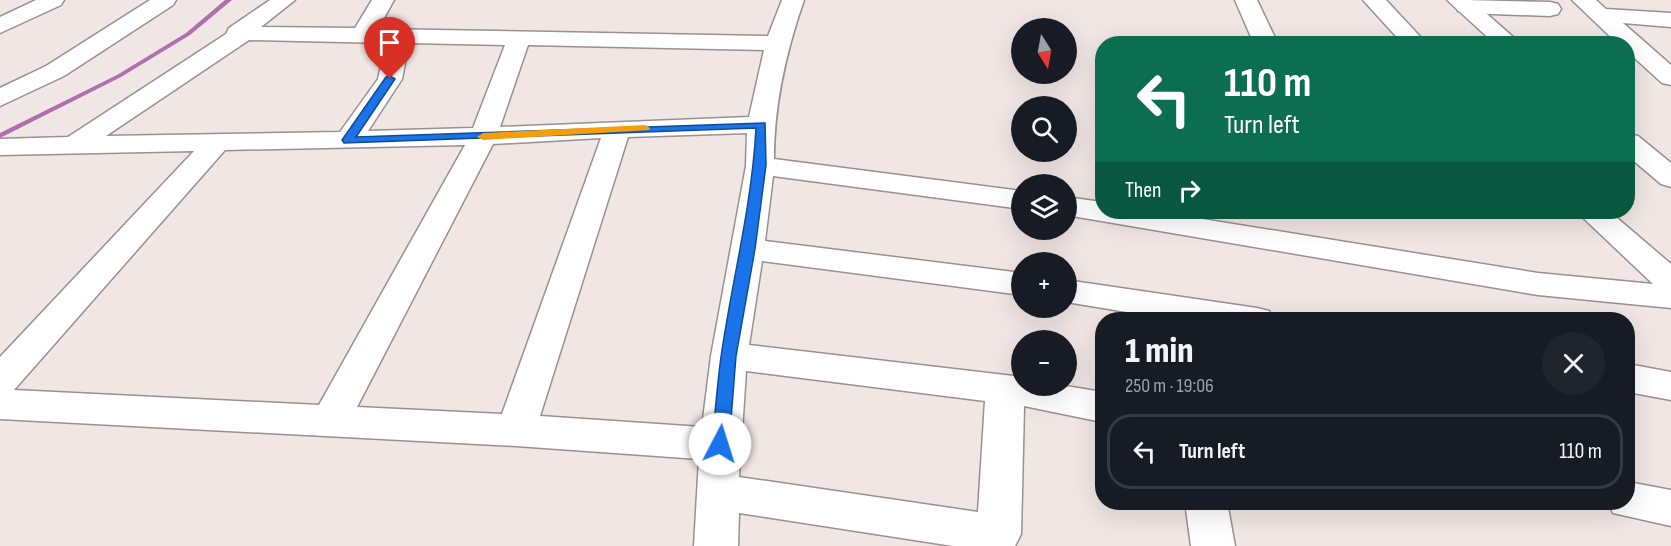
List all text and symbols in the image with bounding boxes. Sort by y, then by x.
pin [364,17,415,79]
north arrow [1011,18,1077,84]
map controls [1011,18,1077,396]
icon: arrive [373,26,406,59]
text: 110 m [1224,58,1311,109]
icon: left [1125,60,1203,138]
button: search [1011,96,1077,162]
text: Turn left [1224,109,1300,141]
button: layers [1011,174,1077,240]
icon: right [1173,174,1206,207]
text: Then [1125,177,1161,204]
button: + [1011,252,1077,318]
button: − [1011,330,1077,396]
text: 1 min [1125,330,1193,373]
button: close [1542,332,1605,395]
text: 250 m · 19:06 [1125,374,1214,398]
position arrow [688,412,752,476]
icon: left [1128,435,1161,468]
text: Turn left [1179,438,1245,465]
text: 110 m [1559,438,1602,465]

